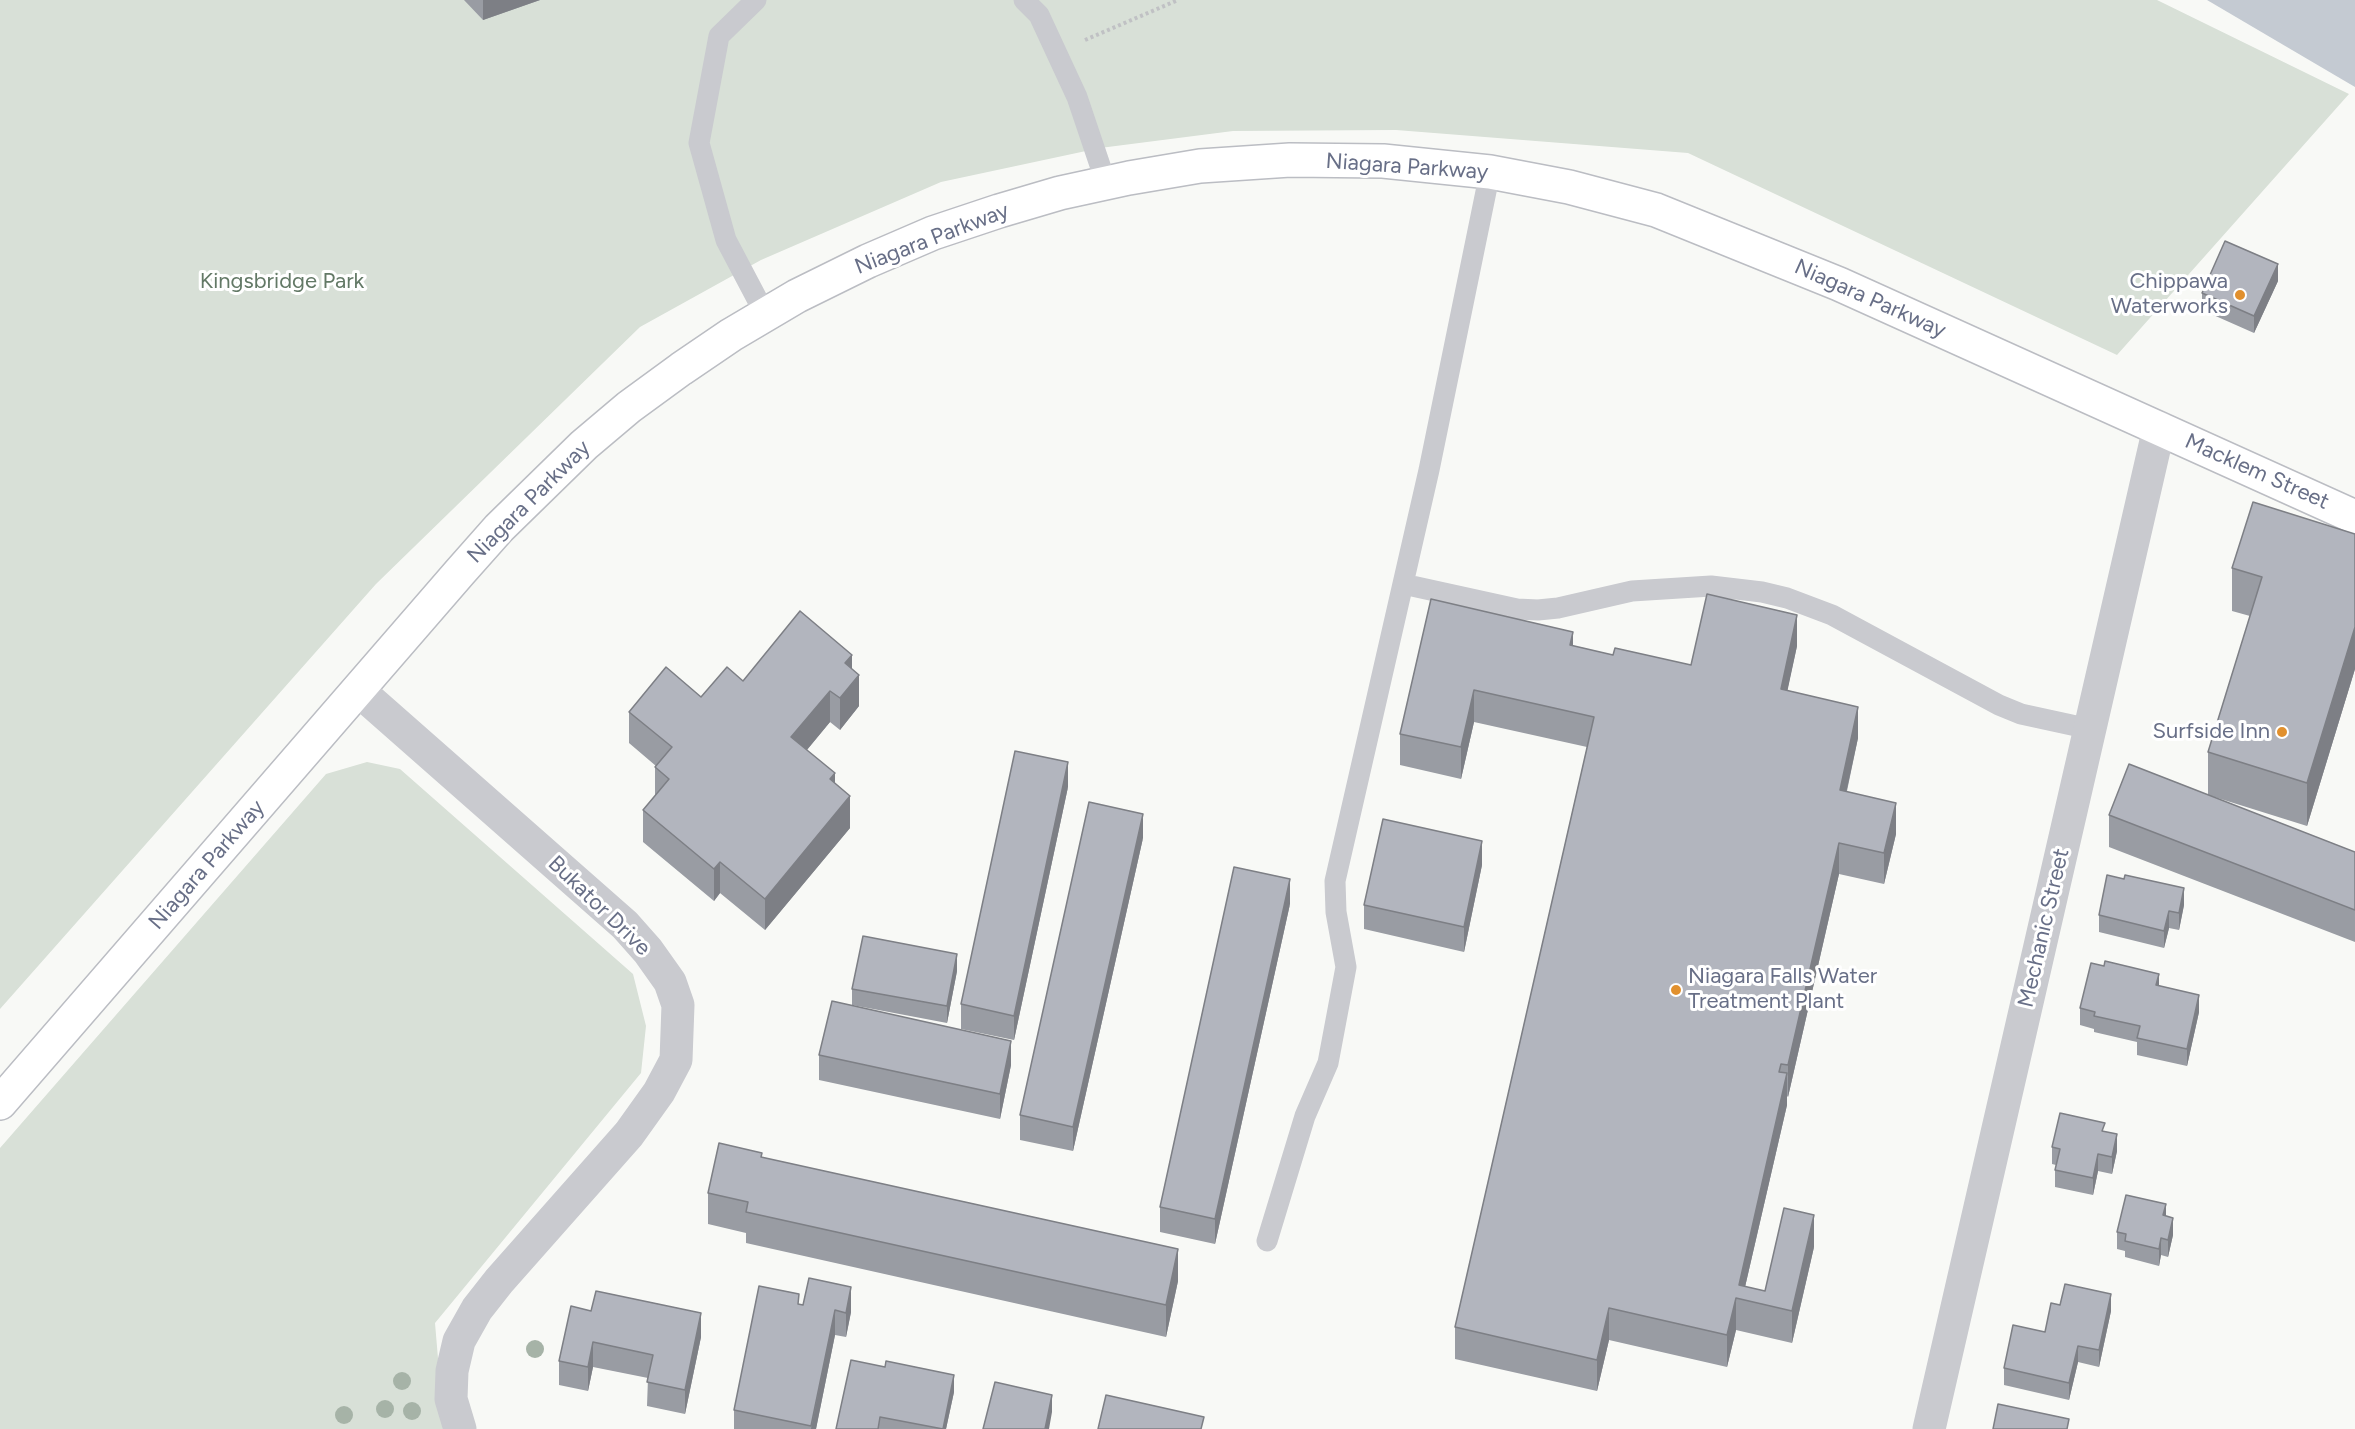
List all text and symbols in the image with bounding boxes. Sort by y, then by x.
street label: Niagara Parkway [1325,148,1489,186]
street label: Niagara Parkway [851,197,1013,281]
street label: Niagara Parkway [1790,254,1950,344]
park label: Kingsbridge Park [200,269,364,295]
place label: Chippawa Waterworks [2111,269,2228,320]
marker: Chippawa Waterworks [2233,288,2247,302]
street label: Macklem Street [2181,428,2333,516]
street label: Niagara Parkway [462,435,596,569]
place label: Surfside Inn [2152,719,2270,745]
marker: Surfside Inn [2275,725,2289,739]
street label: Niagara Parkway [144,795,270,935]
street label: Mechanic Street [2013,846,2075,1010]
street label: Bukator Drive [542,851,656,961]
place label: Niagara Falls Water Treatment Plant [1688,964,1877,1016]
marker: Niagara Falls Water Treatment Plant [1669,983,1683,997]

